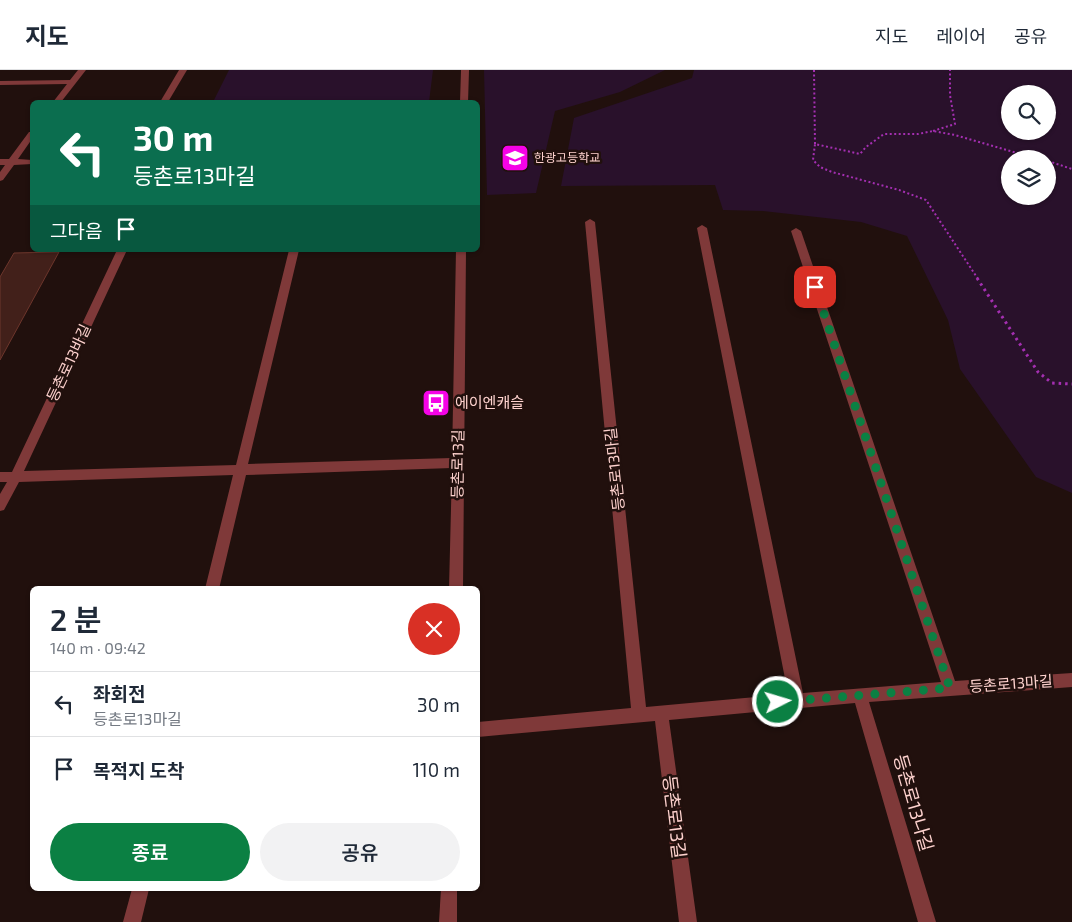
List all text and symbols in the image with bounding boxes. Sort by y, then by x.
text: 지도 [25,21,69,50]
text: 지도 [875,25,908,47]
text: 레이어 [936,25,986,47]
text: 공유 [1014,25,1047,47]
map controls [1001,85,1056,205]
button: search [1001,85,1056,140]
text: 30 m [133,116,213,158]
icon: left [50,120,115,185]
school or university icon: 한광고등학교 [500,143,530,173]
place label: 한광고등학교 [534,150,600,164]
button: layers [1001,150,1056,205]
text: 등촌로13마길 [133,162,255,188]
icon: arrive [112,215,140,243]
text: 그다음 [50,219,102,242]
pin [794,266,836,308]
icon: arrive [801,273,829,301]
street label: 등촌로13바길 [42,321,94,404]
bus stop icon: 에이엔캐슬 [421,388,451,418]
place label: 에이엔캐슬 [455,393,524,411]
street label: 등촌로13마길 [601,427,627,511]
street label: 등촌로13길 [447,429,467,499]
text: 2 분 [50,601,101,637]
button: close [408,603,460,655]
text: 140 m · 09:42 [50,638,146,657]
street label: 등촌로13마길 [969,671,1053,695]
position arrow [751,675,803,727]
text: 좌회전 [93,682,145,705]
icon: left [50,690,78,718]
text: 30 m [417,693,460,716]
text: 등촌로13마길 [93,709,182,728]
street label: 등촌로13나길 [890,752,938,854]
icon: arrive [50,755,78,783]
text: 110 m [413,758,460,781]
text: 목적지 도착 [93,759,185,782]
street label: 등촌로13길 [659,774,691,860]
button: 종료 [50,823,250,881]
button: 공유 [260,823,460,881]

